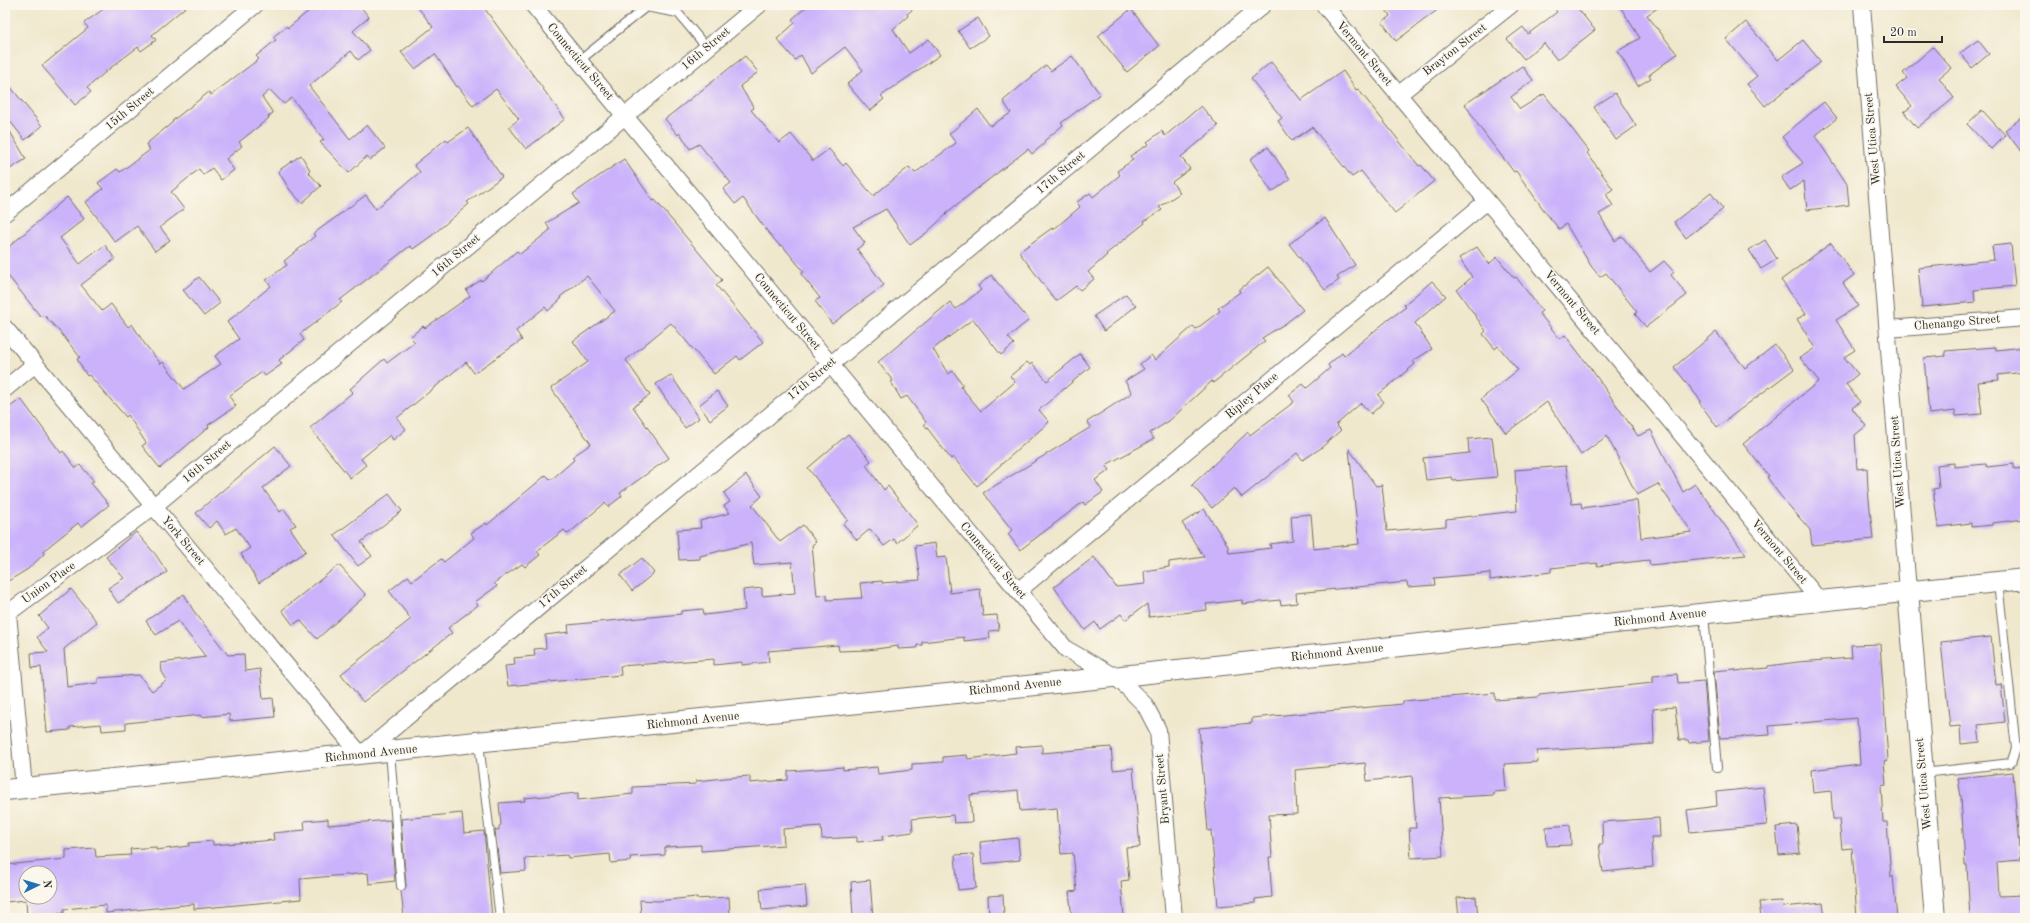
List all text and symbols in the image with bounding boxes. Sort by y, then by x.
scale bar [1884,18,1942,44]
street label: Vermont Street [1334,20,1394,88]
street label: Connecticut Street [544,21,616,103]
street label: Brayton Street [1421,22,1489,78]
street label: 16th Street [679,25,733,73]
text: 20 m [1890,27,1917,39]
street label: 15th Street [103,84,157,133]
street label: West Utica Street [1863,92,1883,186]
street label: 17th Street [1034,149,1088,197]
street label: 16th Street [429,232,483,280]
street label: Vermont Street [1542,269,1602,337]
street label: Connecticut Street [751,271,823,353]
street label: Chenango Street [1913,313,2001,333]
street label: 17th Street [785,355,839,403]
street label: Ripley Place [1223,370,1281,421]
street label: West Utica Street [1889,415,1907,509]
street label: 16th Street [180,438,234,486]
street label: York Street [159,514,207,568]
street label: Vermont Street [1749,518,1809,586]
street label: Connecticut Street [957,520,1029,602]
street label: Union Place [20,559,78,606]
street label: 17th Street [536,563,590,611]
street label: Richmond Avenue [1613,607,1707,629]
street label: Richmond Avenue [1290,642,1384,664]
street label: Richmond Avenue [968,676,1062,698]
street label: Richmond Avenue [646,710,740,732]
street label: West Utica Street [1914,737,1934,831]
street label: Richmond Avenue [324,743,418,765]
street label: Bryant Street [1154,753,1172,825]
north arrow [18,865,58,905]
text: N [41,880,52,890]

